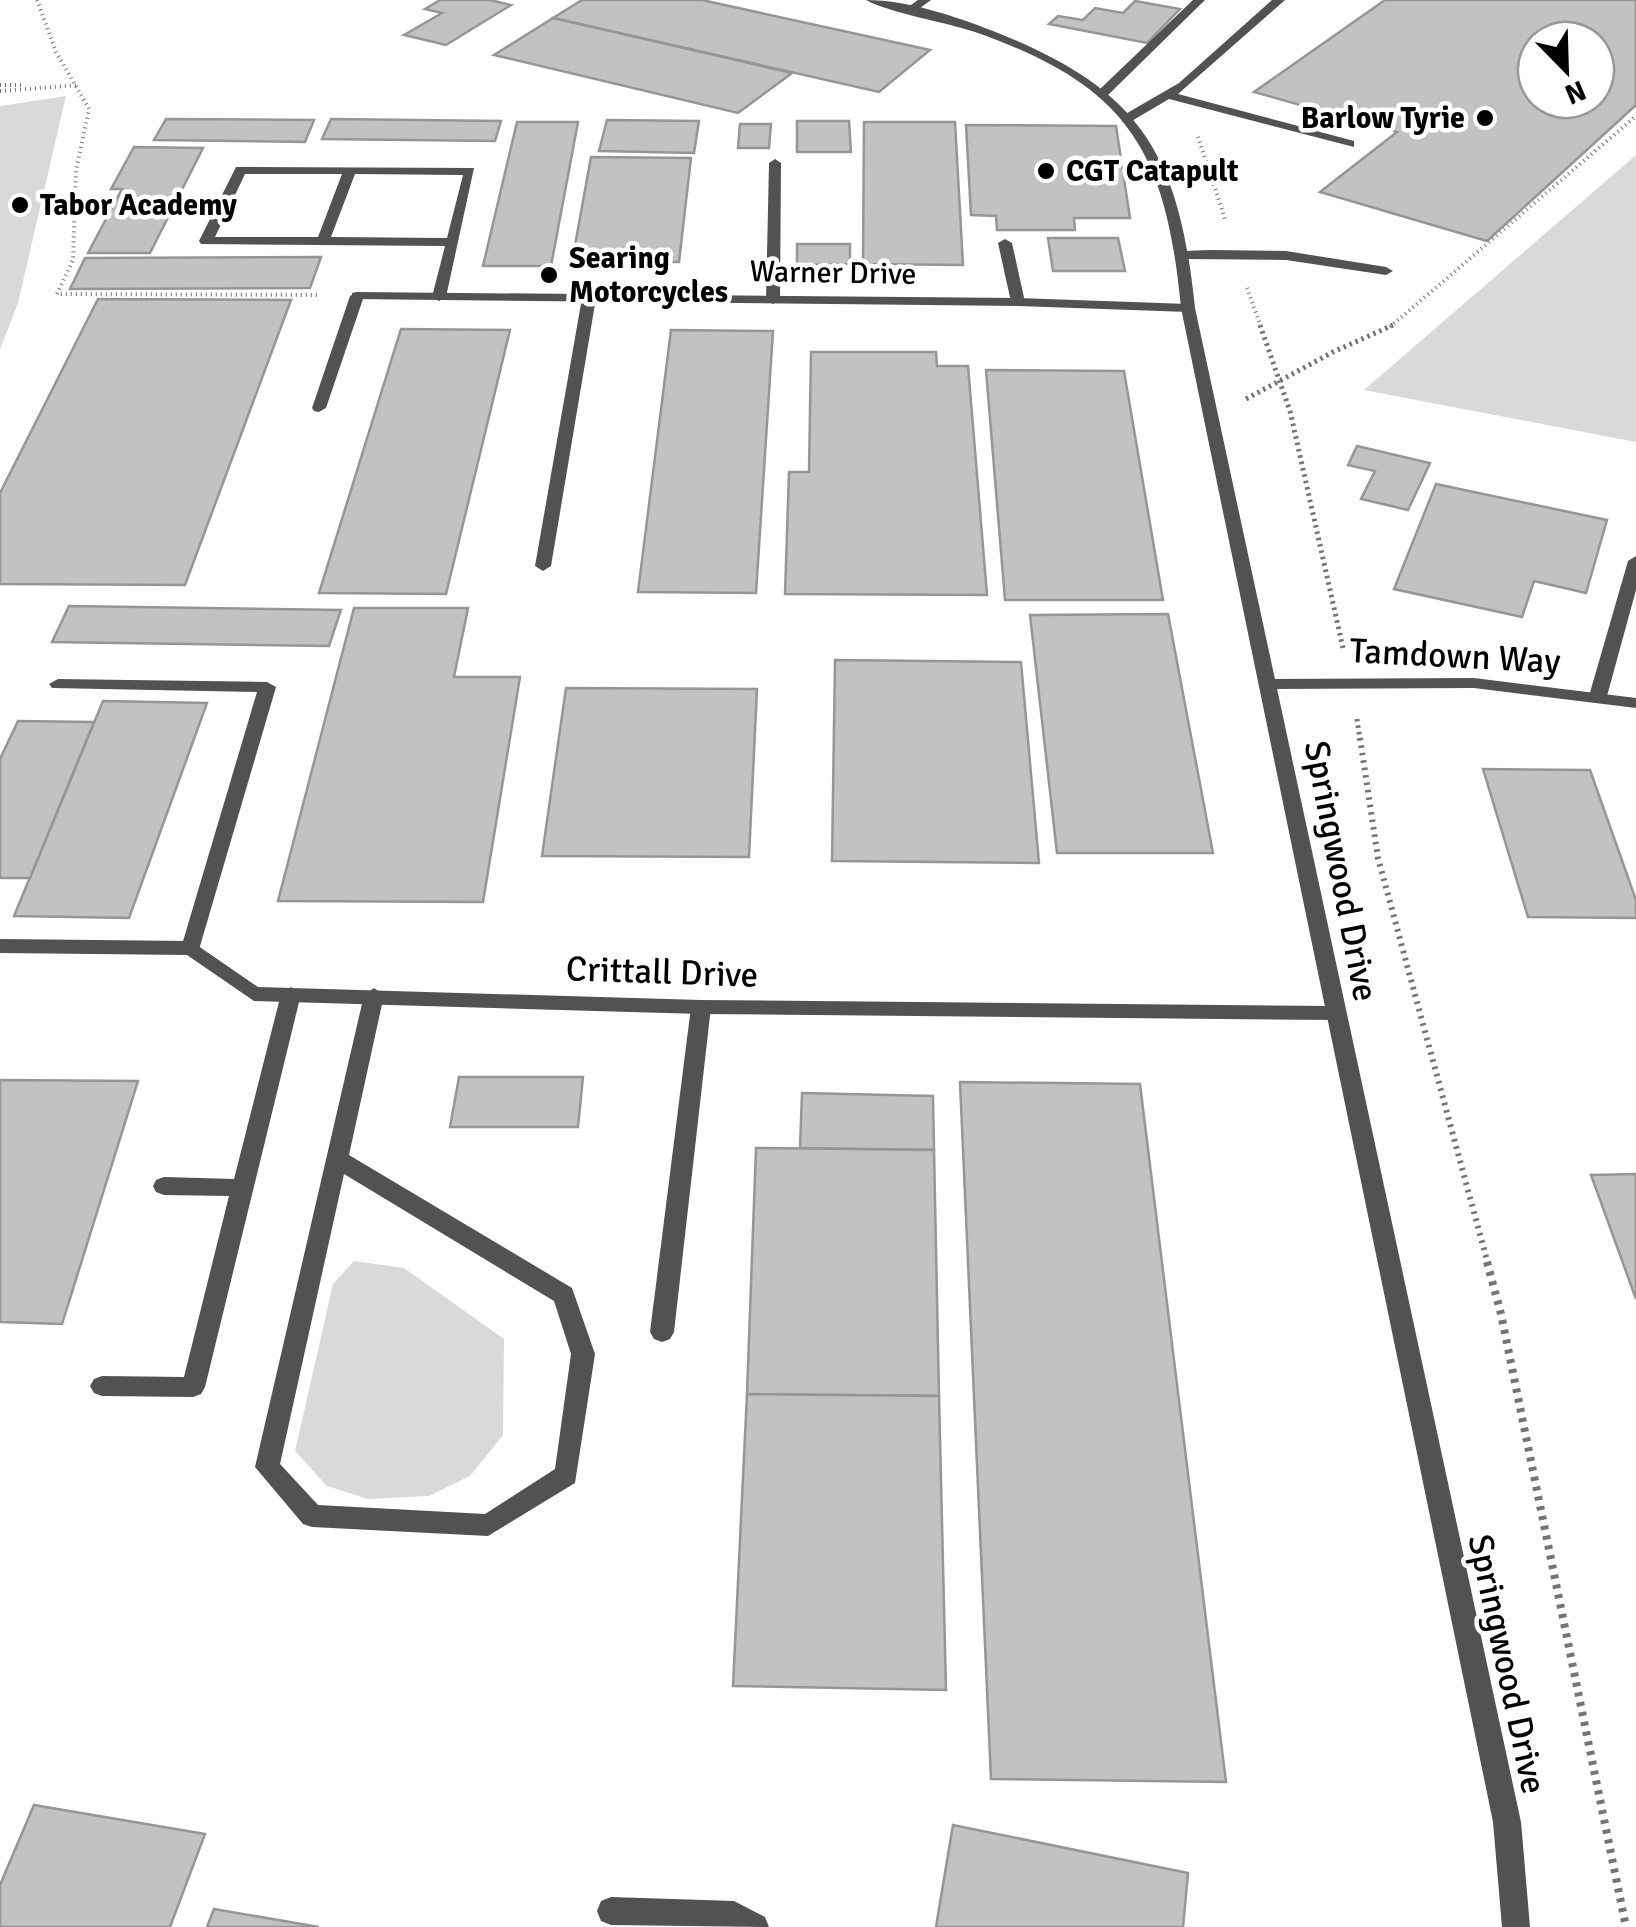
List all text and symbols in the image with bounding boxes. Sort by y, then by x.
north arrow [1516,20,1616,120]
text: N [1560,73,1591,112]
place label: Barlow Tyrie [1301,100,1465,137]
marker: Barlow Tyrie [1474,107,1496,129]
place label: CGT Catapult [1066,153,1239,190]
marker: CGT Catapult [1035,160,1057,182]
place label: Tabor Academy [40,187,237,224]
marker: Tabor Academy [9,194,31,216]
place label: Searing Motorcycles [569,240,728,311]
street label: Warner Drive [749,253,917,293]
marker: Searing Motorcycles [538,264,560,286]
street label: Tamdown Way [1349,629,1561,683]
street label: Springwood Drive [1295,737,1387,1005]
street label: Crittall Drive [565,947,759,997]
street label: Springwood Drive [1458,1530,1556,1798]

